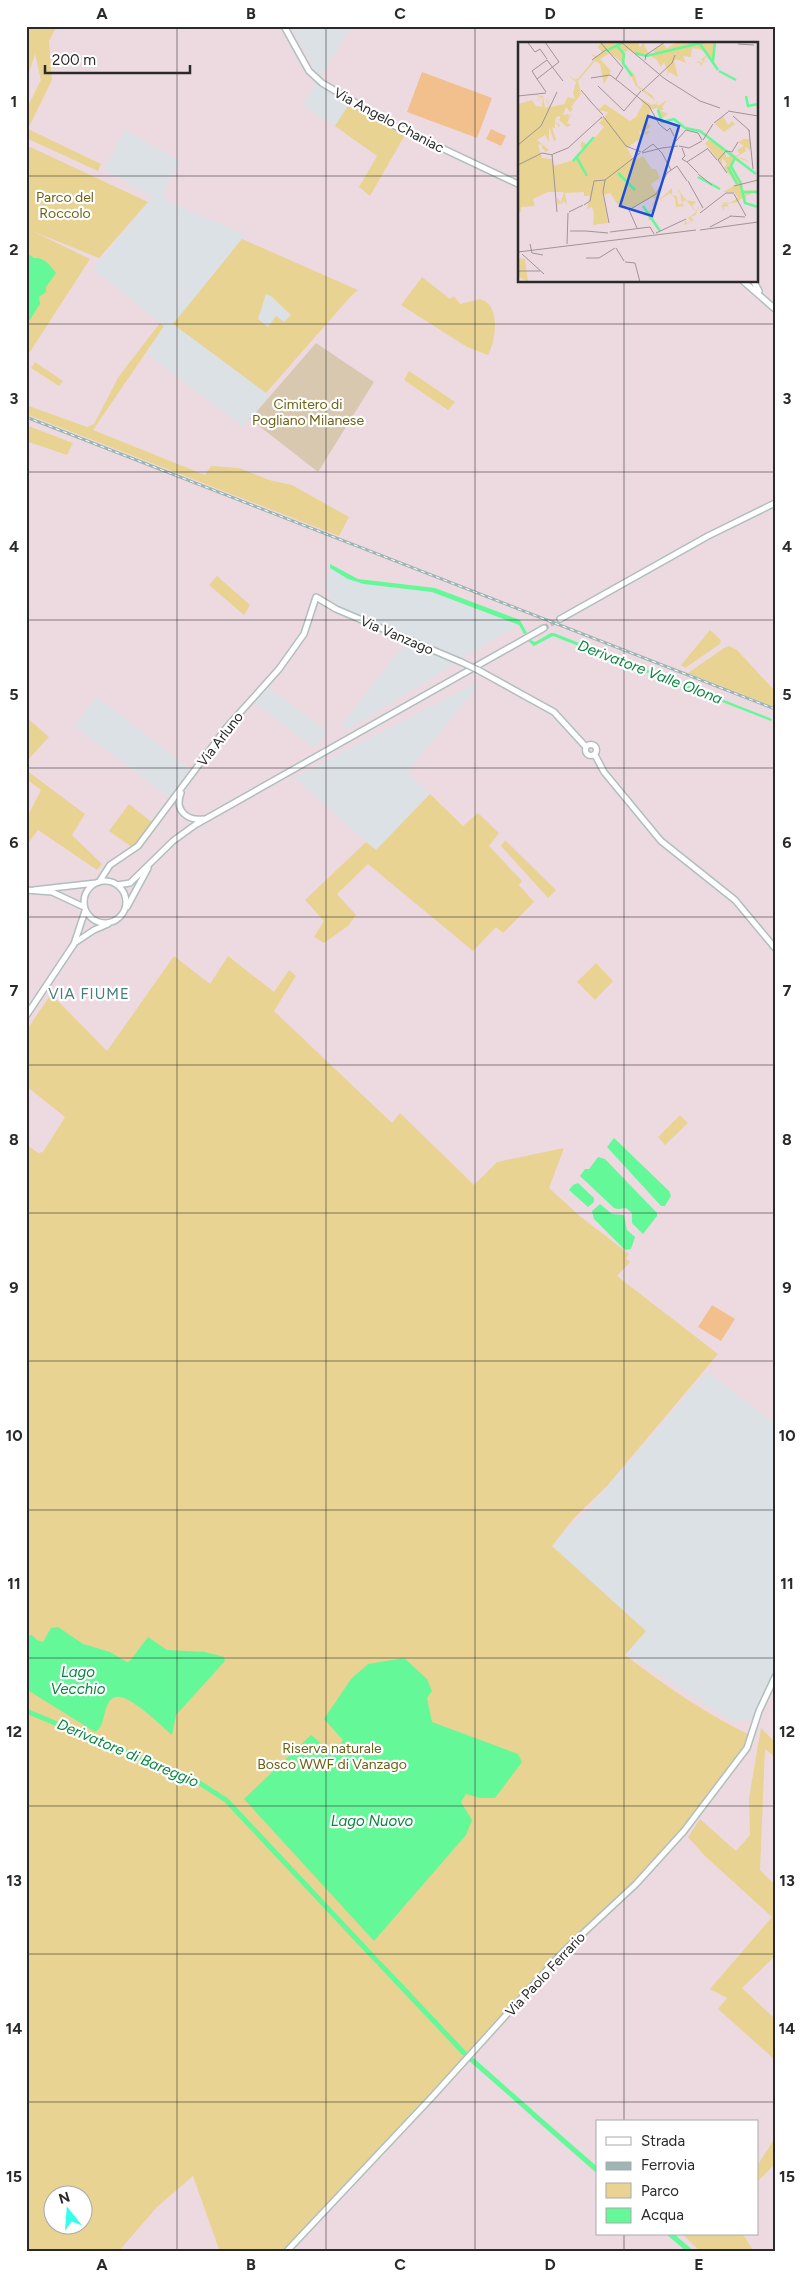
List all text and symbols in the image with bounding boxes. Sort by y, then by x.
text: A [96,4,108,23]
text: B [246,4,256,23]
text: C [394,4,406,23]
text: D [544,4,556,23]
text: E [694,4,704,23]
scale bar [45,42,190,74]
inset map [518,42,758,282]
text: 200 m [52,51,96,69]
street label: Via Angelo Chaniac [331,84,447,157]
text: 1 [11,92,17,111]
text: 1 [784,92,790,111]
park label: Parco del Roccolo [36,189,94,222]
text: 2 [9,240,19,259]
text: 2 [782,240,792,259]
text: 3 [10,389,19,408]
text: 3 [783,389,792,408]
park label: Cimitero di Pogliano Milanese [252,396,364,429]
text: 4 [9,537,19,556]
text: 4 [782,537,792,556]
street label: Via Vanzago [358,612,436,659]
water label: Derivatore Valle Olona [575,636,725,708]
text: 5 [9,685,19,704]
text: 5 [782,685,792,704]
street label: Via Arluno [194,709,247,770]
text: 6 [9,833,19,852]
text: 6 [782,833,792,852]
text: 7 [10,981,19,1000]
text: 7 [783,981,792,1000]
district label: VIA FIUME [48,985,130,1003]
text: 8 [9,1130,19,1149]
text: 8 [782,1130,792,1149]
text: 9 [9,1278,19,1297]
text: 9 [782,1278,792,1297]
text: 10 [5,1426,23,1445]
text: 10 [778,1426,796,1445]
text: 11 [7,1574,21,1593]
text: 11 [780,1574,794,1593]
water label: Lago Vecchio [51,1663,106,1698]
water label: Derivatore di Bareggio [54,1715,202,1791]
text: 12 [6,1722,22,1741]
text: 12 [779,1722,795,1741]
park label: Riserva naturale Bosco WWF di Vanzago [257,1740,407,1773]
water label: Lago Nuovo [331,1812,414,1830]
text: 13 [6,1871,22,1890]
text: 13 [779,1871,795,1890]
street label: Via Paolo Ferrario [502,1929,589,2020]
text: 14 [6,2019,22,2038]
text: 14 [779,2019,795,2038]
legend [596,2120,758,2236]
text: Strada [641,2132,685,2150]
text: Ferrovia [641,2156,695,2174]
text: 15 [6,2167,22,2186]
text: 15 [779,2167,795,2186]
text: Parco [641,2182,679,2200]
north arrow [42,2186,92,2236]
text: N [57,2188,72,2208]
text: Acqua [641,2206,684,2224]
text: A [96,2255,108,2274]
text: B [246,2255,256,2274]
text: C [394,2255,406,2274]
text: D [544,2255,556,2274]
text: E [694,2255,704,2274]

